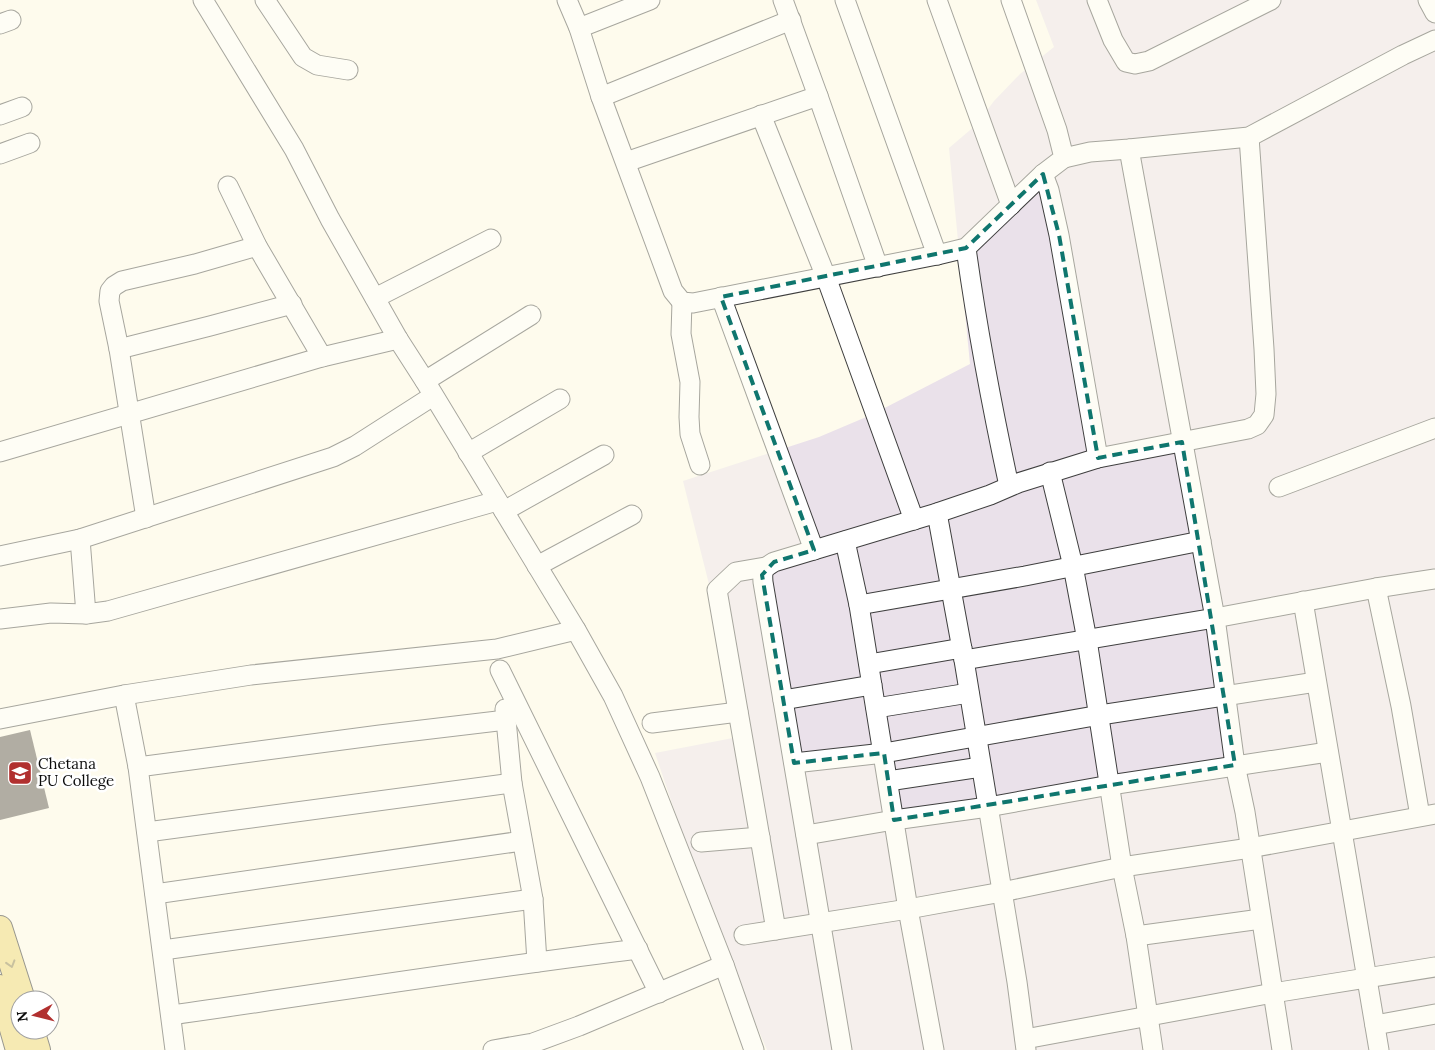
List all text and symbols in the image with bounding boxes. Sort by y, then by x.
place label: Chetana PU College [38,754,114,790]
school or university icon: Chetana PU College [7,760,33,786]
one-way arrow [6,959,16,967]
north arrow [10,990,60,1040]
text: N [12,1010,32,1023]

